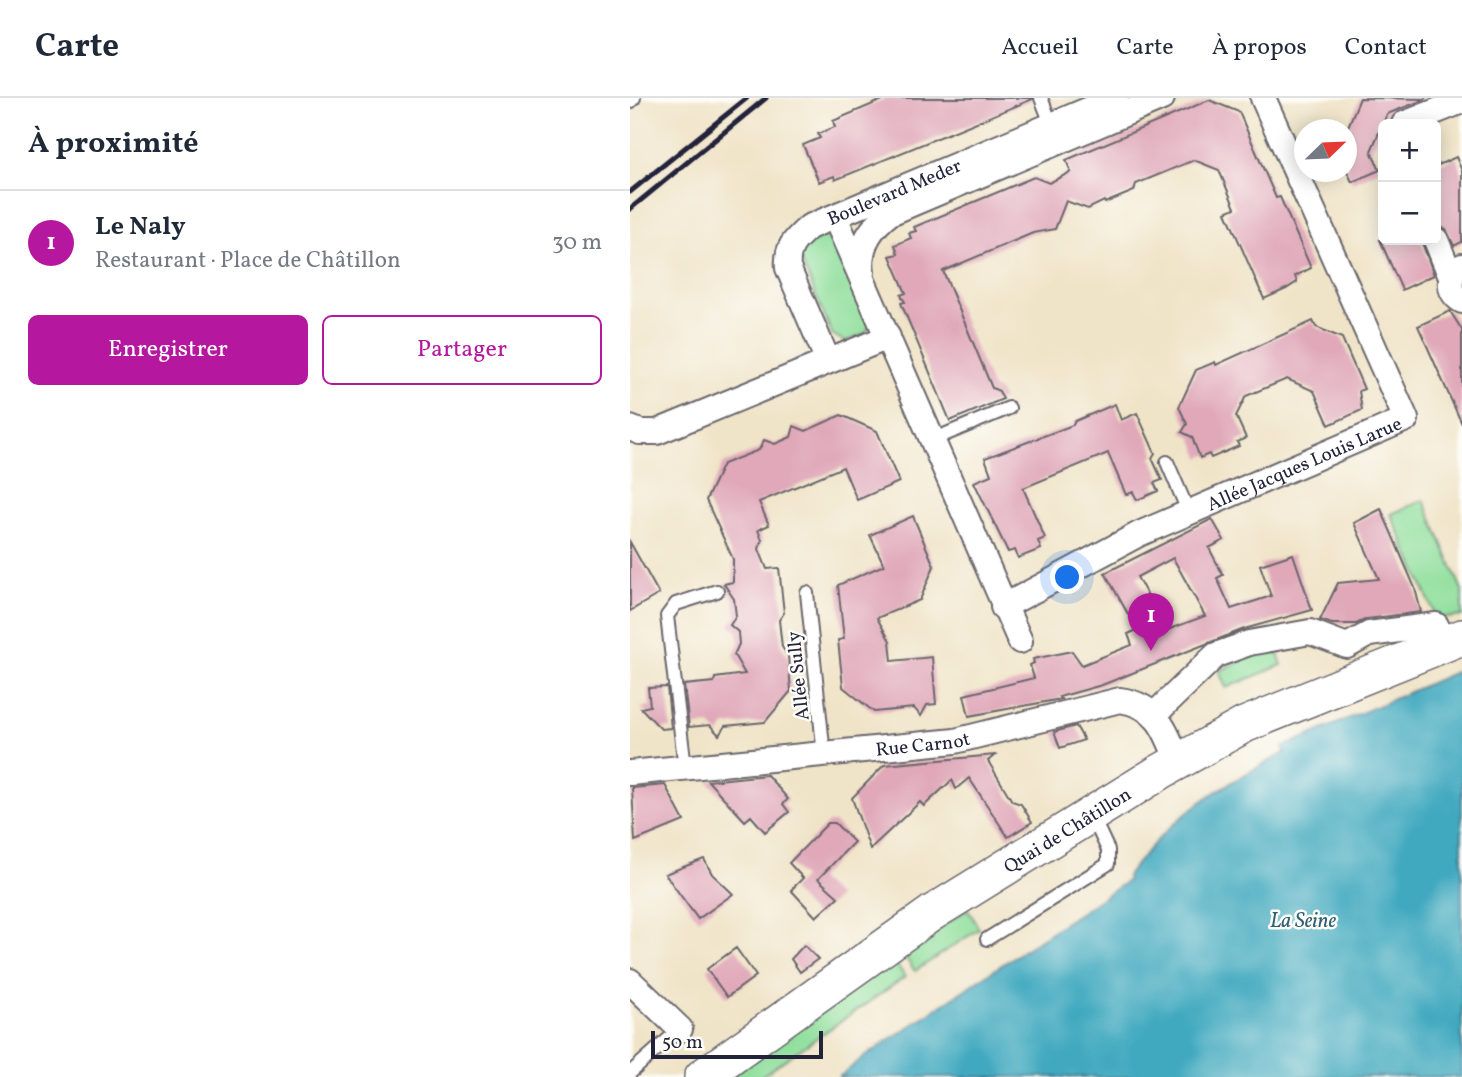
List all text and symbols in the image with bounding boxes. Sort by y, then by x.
text: Carte [35,25,119,71]
text: Accueil [1001,31,1078,65]
text: Carte [1116,31,1174,65]
text: À propos [1212,31,1307,65]
text: Contact [1345,31,1427,65]
north arrow [1294,119,1357,182]
map controls [1378,119,1441,245]
button: + [1378,119,1441,182]
text: À proximité [28,123,199,165]
street label: Boulevard Meder [824,153,966,233]
button: − [1378,182,1441,245]
text: Le Naly [95,209,186,245]
text: 1 [46,227,56,259]
text: 30 m [552,227,602,259]
text: Restaurant · Place de Châtillon [95,245,401,277]
button: Enregistrer [28,315,308,385]
button: Partager [322,315,602,385]
street label: Allée Jacques Louis Larue [1203,411,1406,518]
your location [1050,560,1084,594]
pin: 1 [1128,593,1174,651]
street label: Allée Sully [781,630,817,722]
street label: Rue Carnot [874,727,973,764]
street label: Quai de Châtillon [999,782,1137,881]
water label: La Seine [1270,907,1336,936]
scale bar [651,1028,822,1060]
text: 50 m [662,1030,703,1056]

